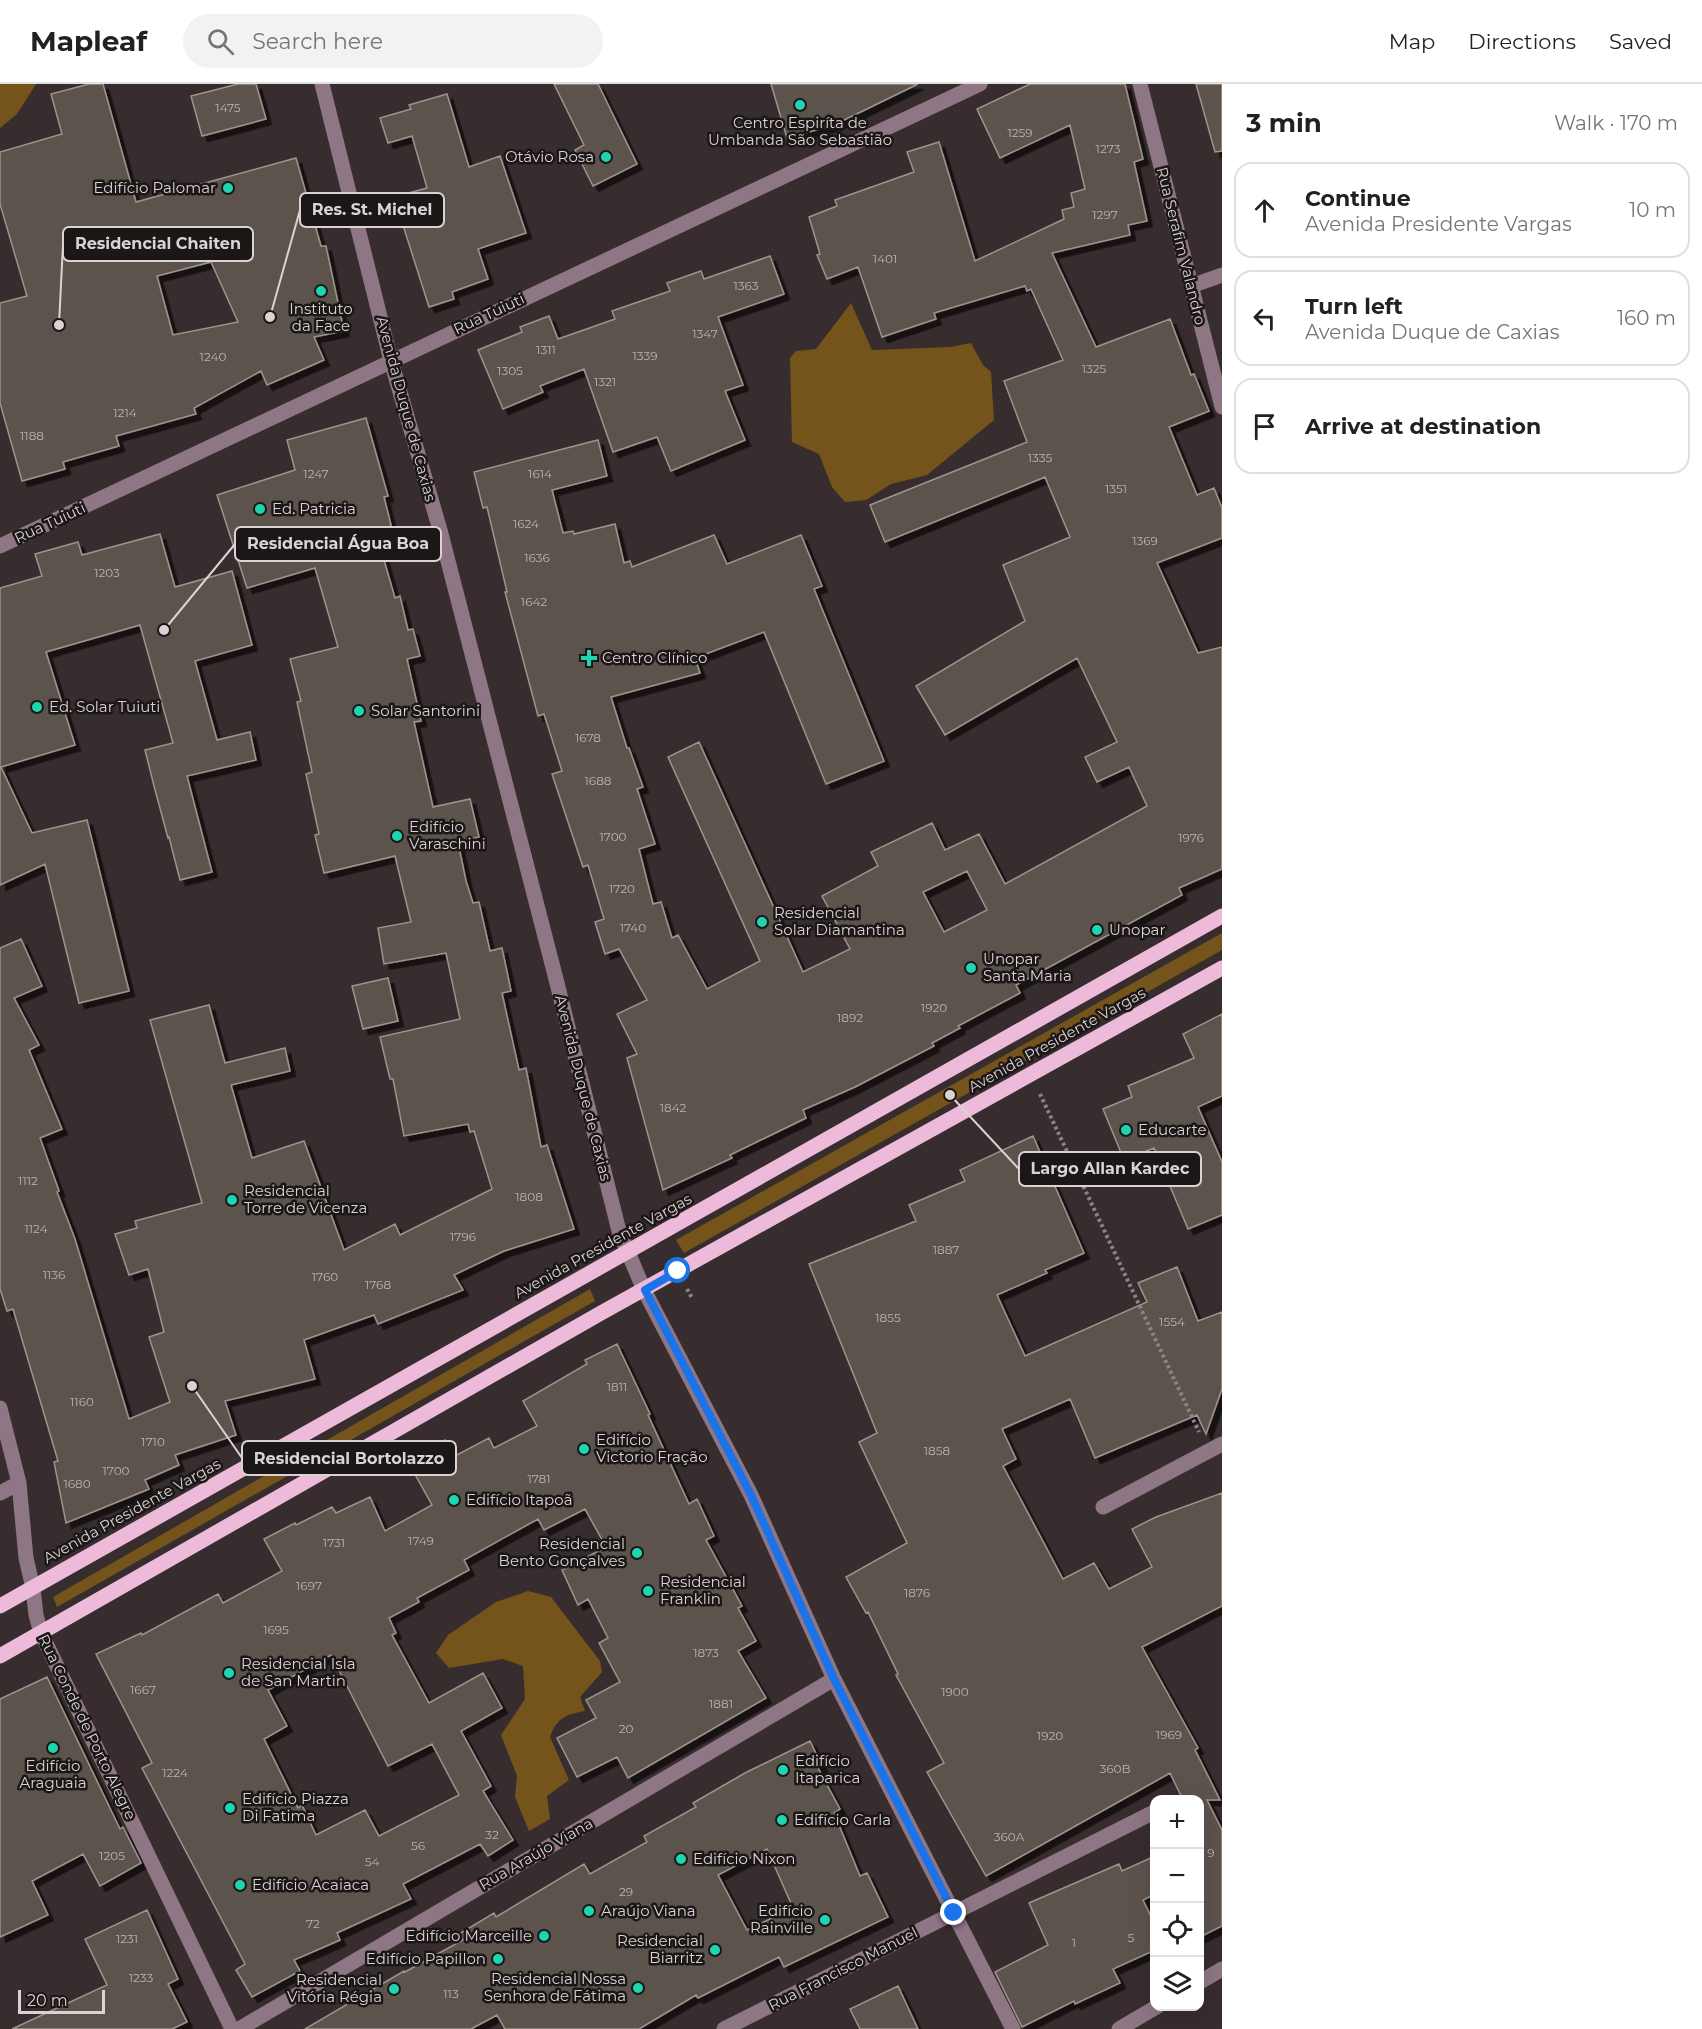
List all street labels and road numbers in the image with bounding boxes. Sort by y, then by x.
street label: Rua Serafim Valandro [1153,165,1210,327]
street label: Rua Tuiuti [450,289,527,338]
street label: Avenida Duque de Caxias [373,314,440,504]
street label: Rua Tuiuti [11,498,88,547]
street label: Avenida Presidente Vargas [965,983,1149,1096]
street label: Avenida Duque de Caxias [551,993,616,1183]
street label: Avenida Presidente Vargas [511,1189,695,1302]
street label: Avenida Presidente Vargas [40,1454,224,1567]
street label: Rua Conde de Porto Alegre [34,1631,141,1823]
street label: Rua Araújo Viana [475,1813,596,1894]
street label: Rua Francisco Manuel [765,1923,921,2015]

